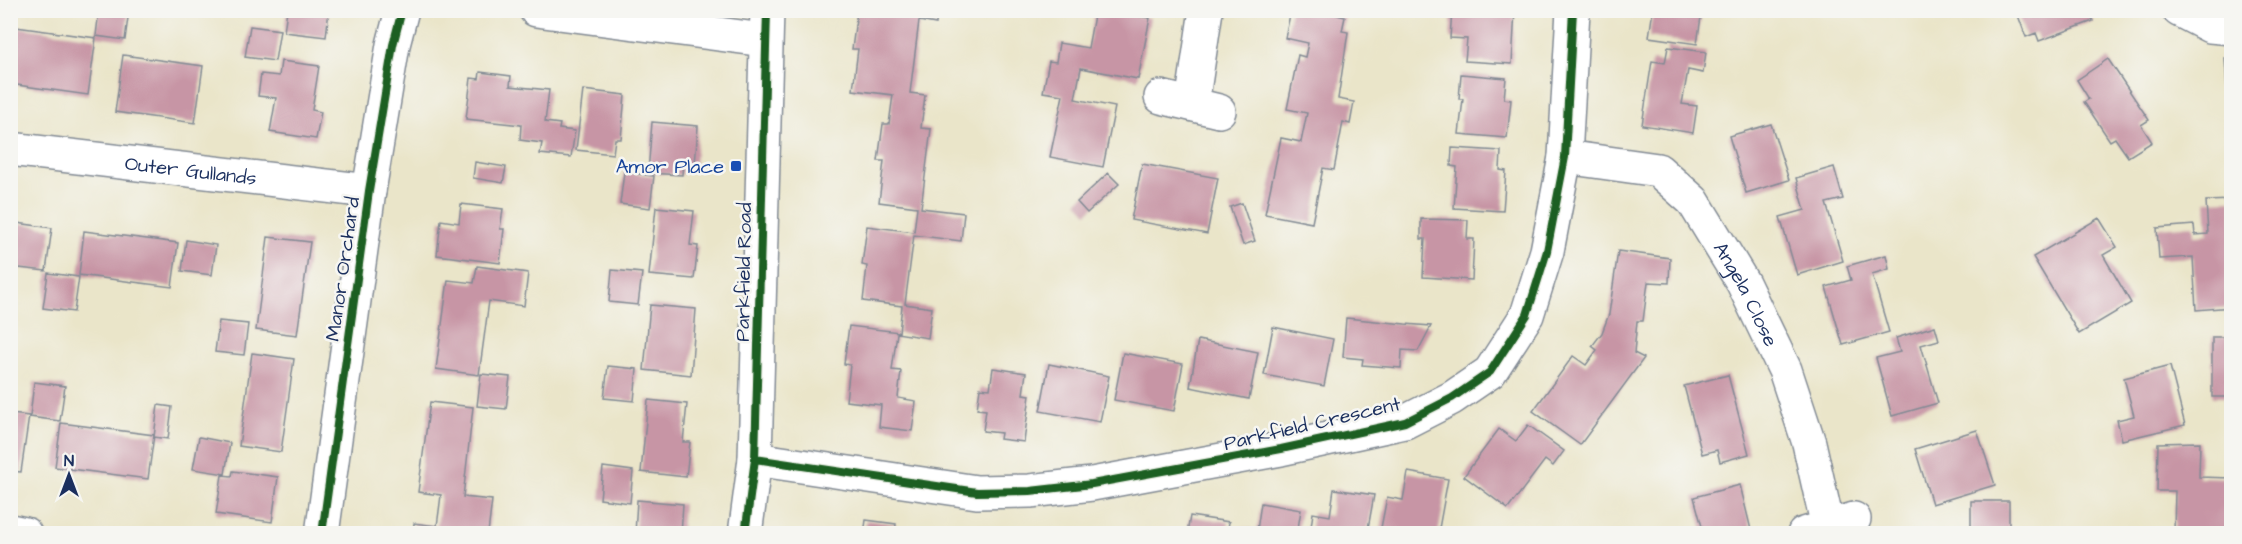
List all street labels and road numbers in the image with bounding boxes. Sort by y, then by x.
street label: Outer Gullands [123,150,258,193]
street label: Manor Orchard [319,195,367,343]
street label: Parkfield Road [729,202,759,342]
street label: Angela Close [1706,237,1785,352]
street label: Parkfield Crescent [1221,390,1404,458]

